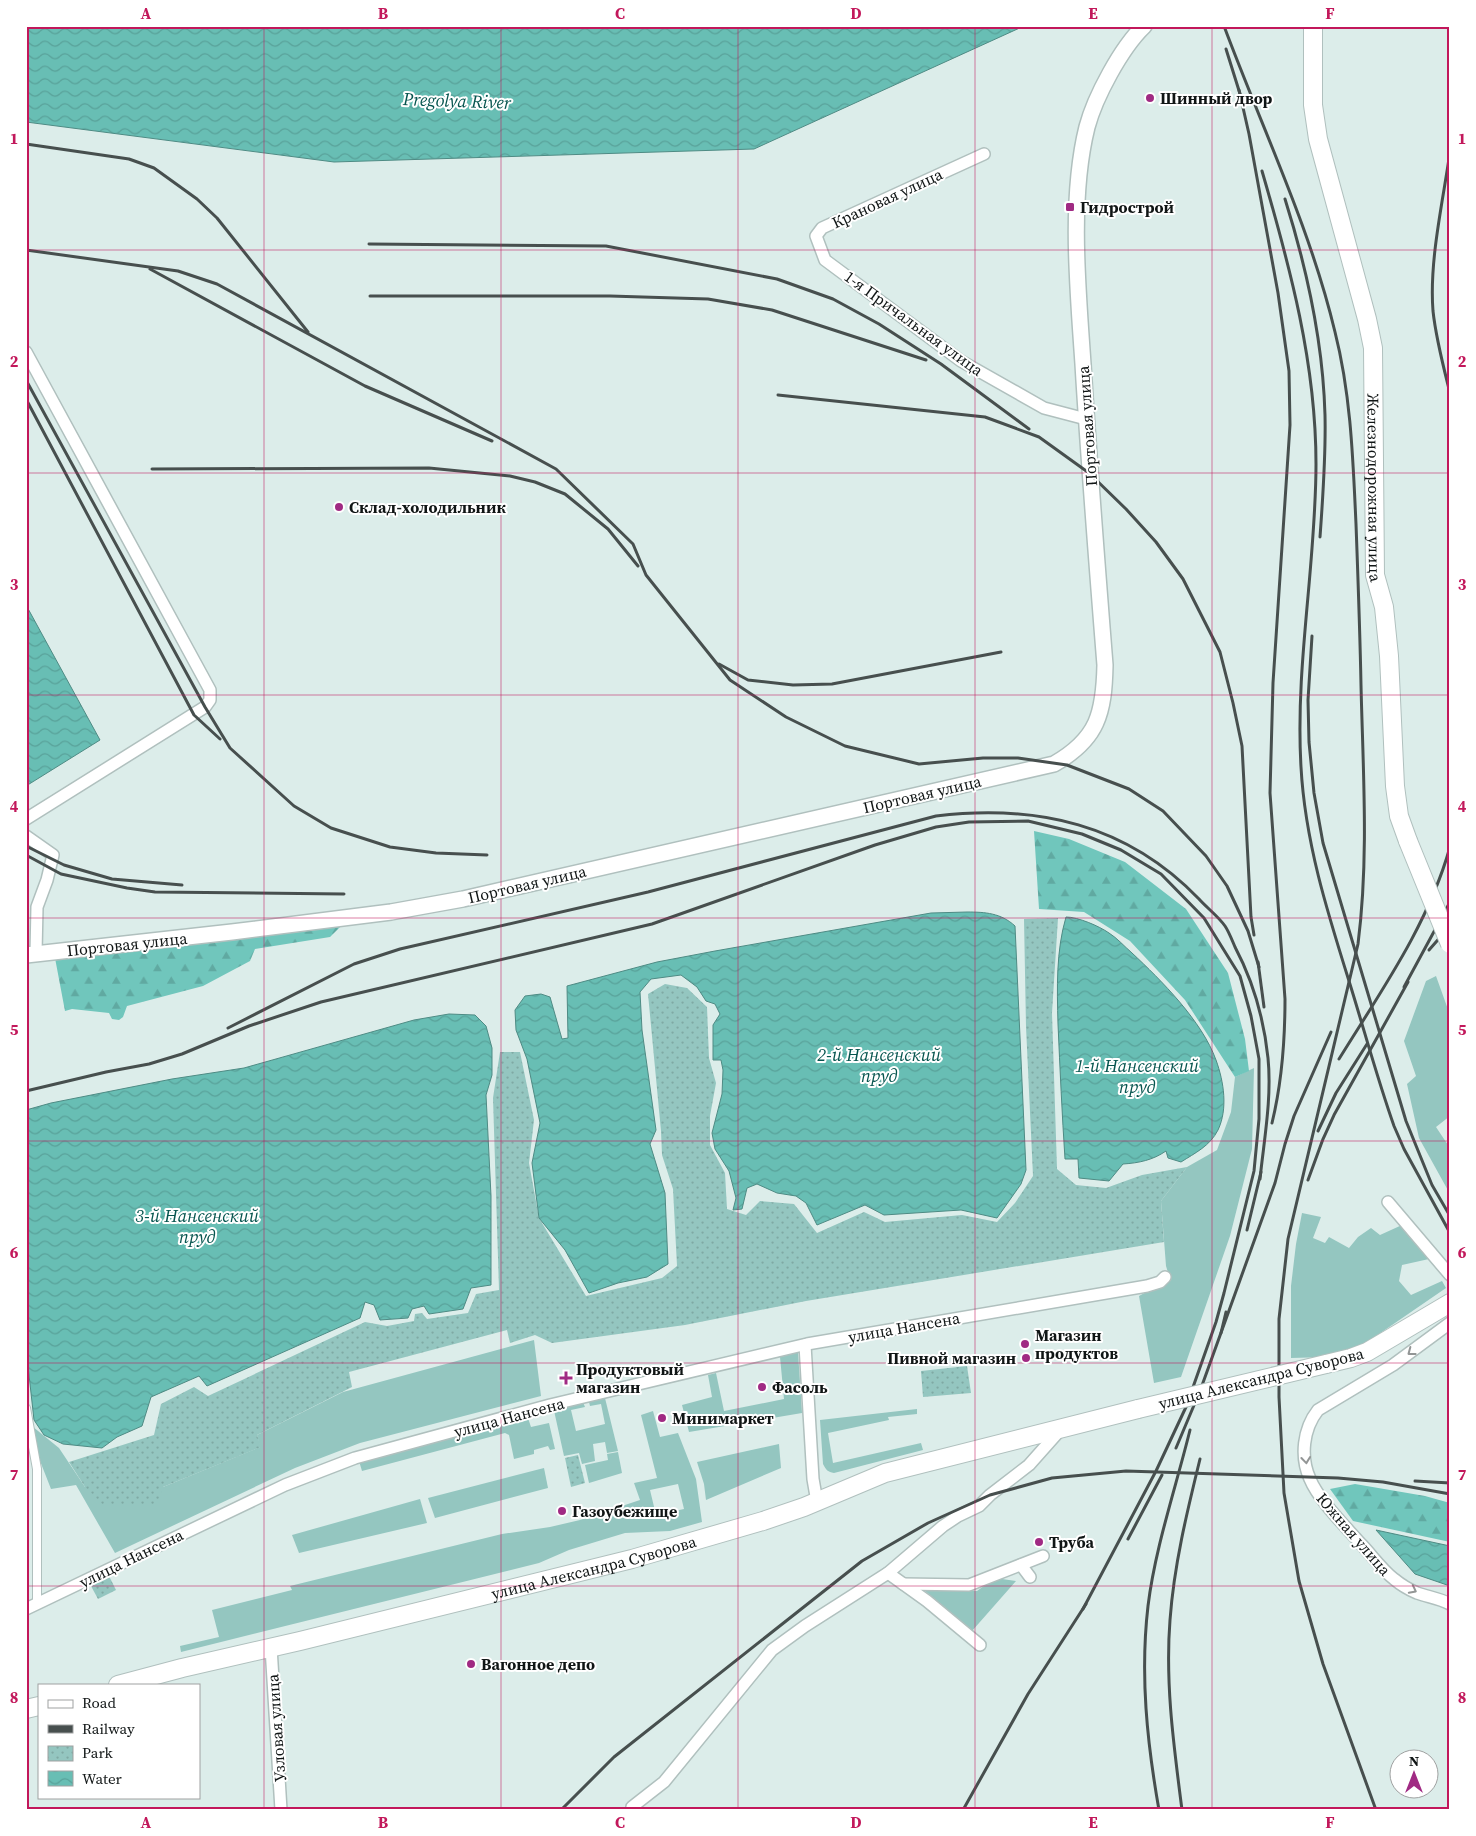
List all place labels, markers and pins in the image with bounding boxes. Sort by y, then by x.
place label: Шинный двор [1160,87,1273,109]
marker: Шинный двор [1144,92,1156,104]
place label: Гидрострой [1080,196,1175,218]
marker: Гидрострой [1064,201,1076,213]
place label: Склад-холодильник [349,496,506,518]
marker: Склад-холодильник [333,501,345,513]
place label: Магазин продуктов [1035,1324,1118,1364]
marker: Магазин продуктов [1019,1338,1031,1350]
place label: Пивной магазин [887,1347,1016,1369]
marker: Пивной магазин [1020,1352,1032,1364]
place label: Продуктовый магазин [576,1358,684,1398]
marker: Продуктовый магазин [560,1372,572,1384]
place label: Фасоль [772,1376,828,1398]
marker: Фасоль [756,1381,768,1393]
place label: Минимаркет [672,1407,774,1429]
marker: Минимаркет [656,1412,668,1424]
place label: Газоубежище [572,1500,677,1522]
marker: Газоубежище [556,1505,568,1517]
place label: Труба [1049,1531,1094,1553]
marker: Труба [1033,1536,1045,1548]
place label: Вагонное депо [481,1653,595,1675]
marker: Вагонное депо [465,1658,477,1670]

